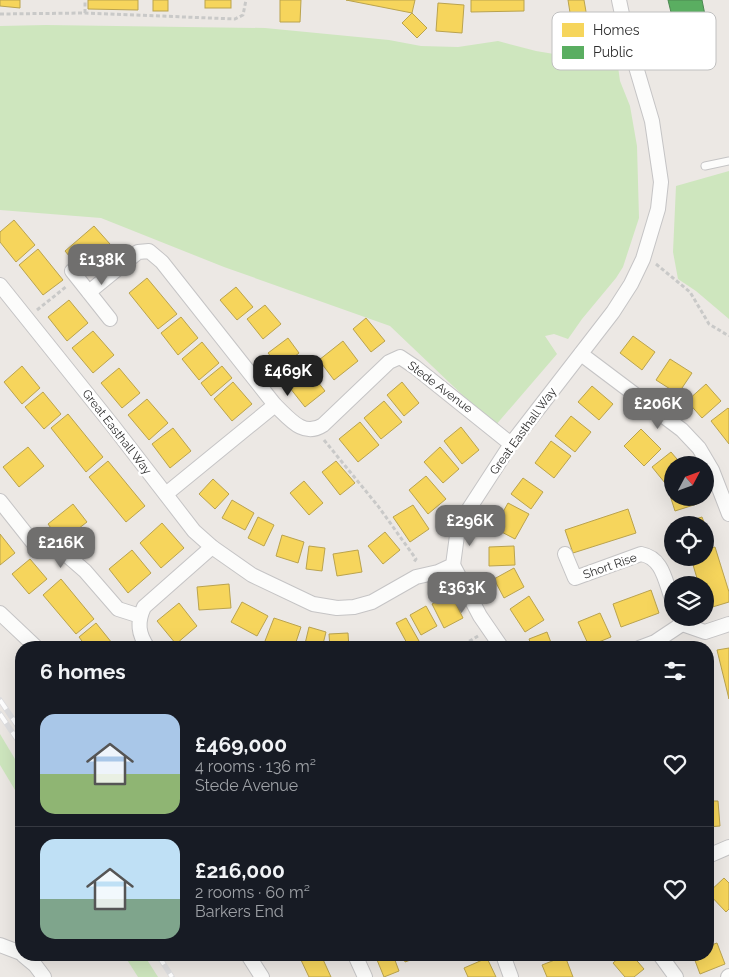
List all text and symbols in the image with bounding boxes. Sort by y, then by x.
legend [552,12,716,70]
text: Homes [593,22,640,38]
text: Public [593,44,634,60]
pin: £138K [67,244,137,286]
text: £138K [79,250,125,269]
pin: £469K [253,354,323,397]
street label: Stede Avenue [405,358,475,416]
text: £469K [264,361,312,380]
street label: Great Easthall Way [487,384,560,477]
street label: Great Easthall Way [79,387,155,478]
pin: £206K [623,388,693,430]
text: £206K [634,394,682,413]
north arrow [664,456,714,506]
map controls [664,456,714,626]
pin: £296K [435,504,505,547]
text: £296K [446,511,494,530]
button: locate [664,516,714,566]
pin: £216K [26,526,96,569]
text: £216K [38,533,84,552]
street label: Short Rise [581,550,639,582]
pin: £363K [427,572,497,614]
button: layers [664,576,714,626]
text: £363K [439,578,485,597]
icon: filters [661,657,689,685]
text: 6 homes [40,659,126,684]
text: £469,000 [195,732,287,757]
icon: home [80,734,140,794]
icon: heart [661,750,689,778]
text: 4 rooms · 136 m² [195,757,316,776]
text: Stede Avenue [195,776,298,795]
text: £216,000 [195,858,285,883]
icon: home [80,859,140,919]
icon: heart [661,875,689,903]
text: 2 rooms · 60 m² [195,883,310,902]
text: Barkers End [195,902,284,921]

